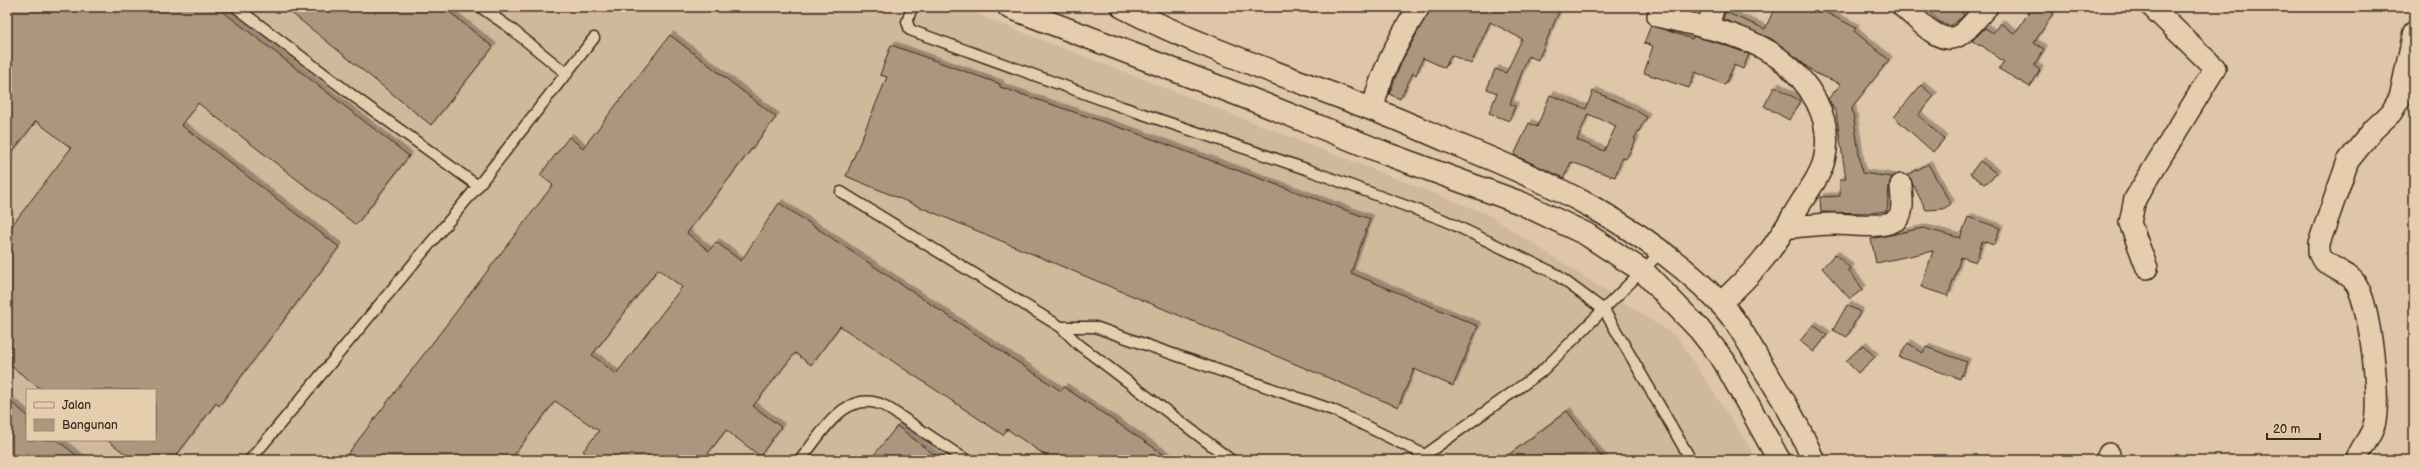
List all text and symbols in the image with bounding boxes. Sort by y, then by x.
legend [26,389,156,441]
text: Jalan [62,398,91,413]
scale bar [2267,415,2320,441]
text: Bangunan [62,418,118,433]
text: 20 m [2273,422,2300,437]

